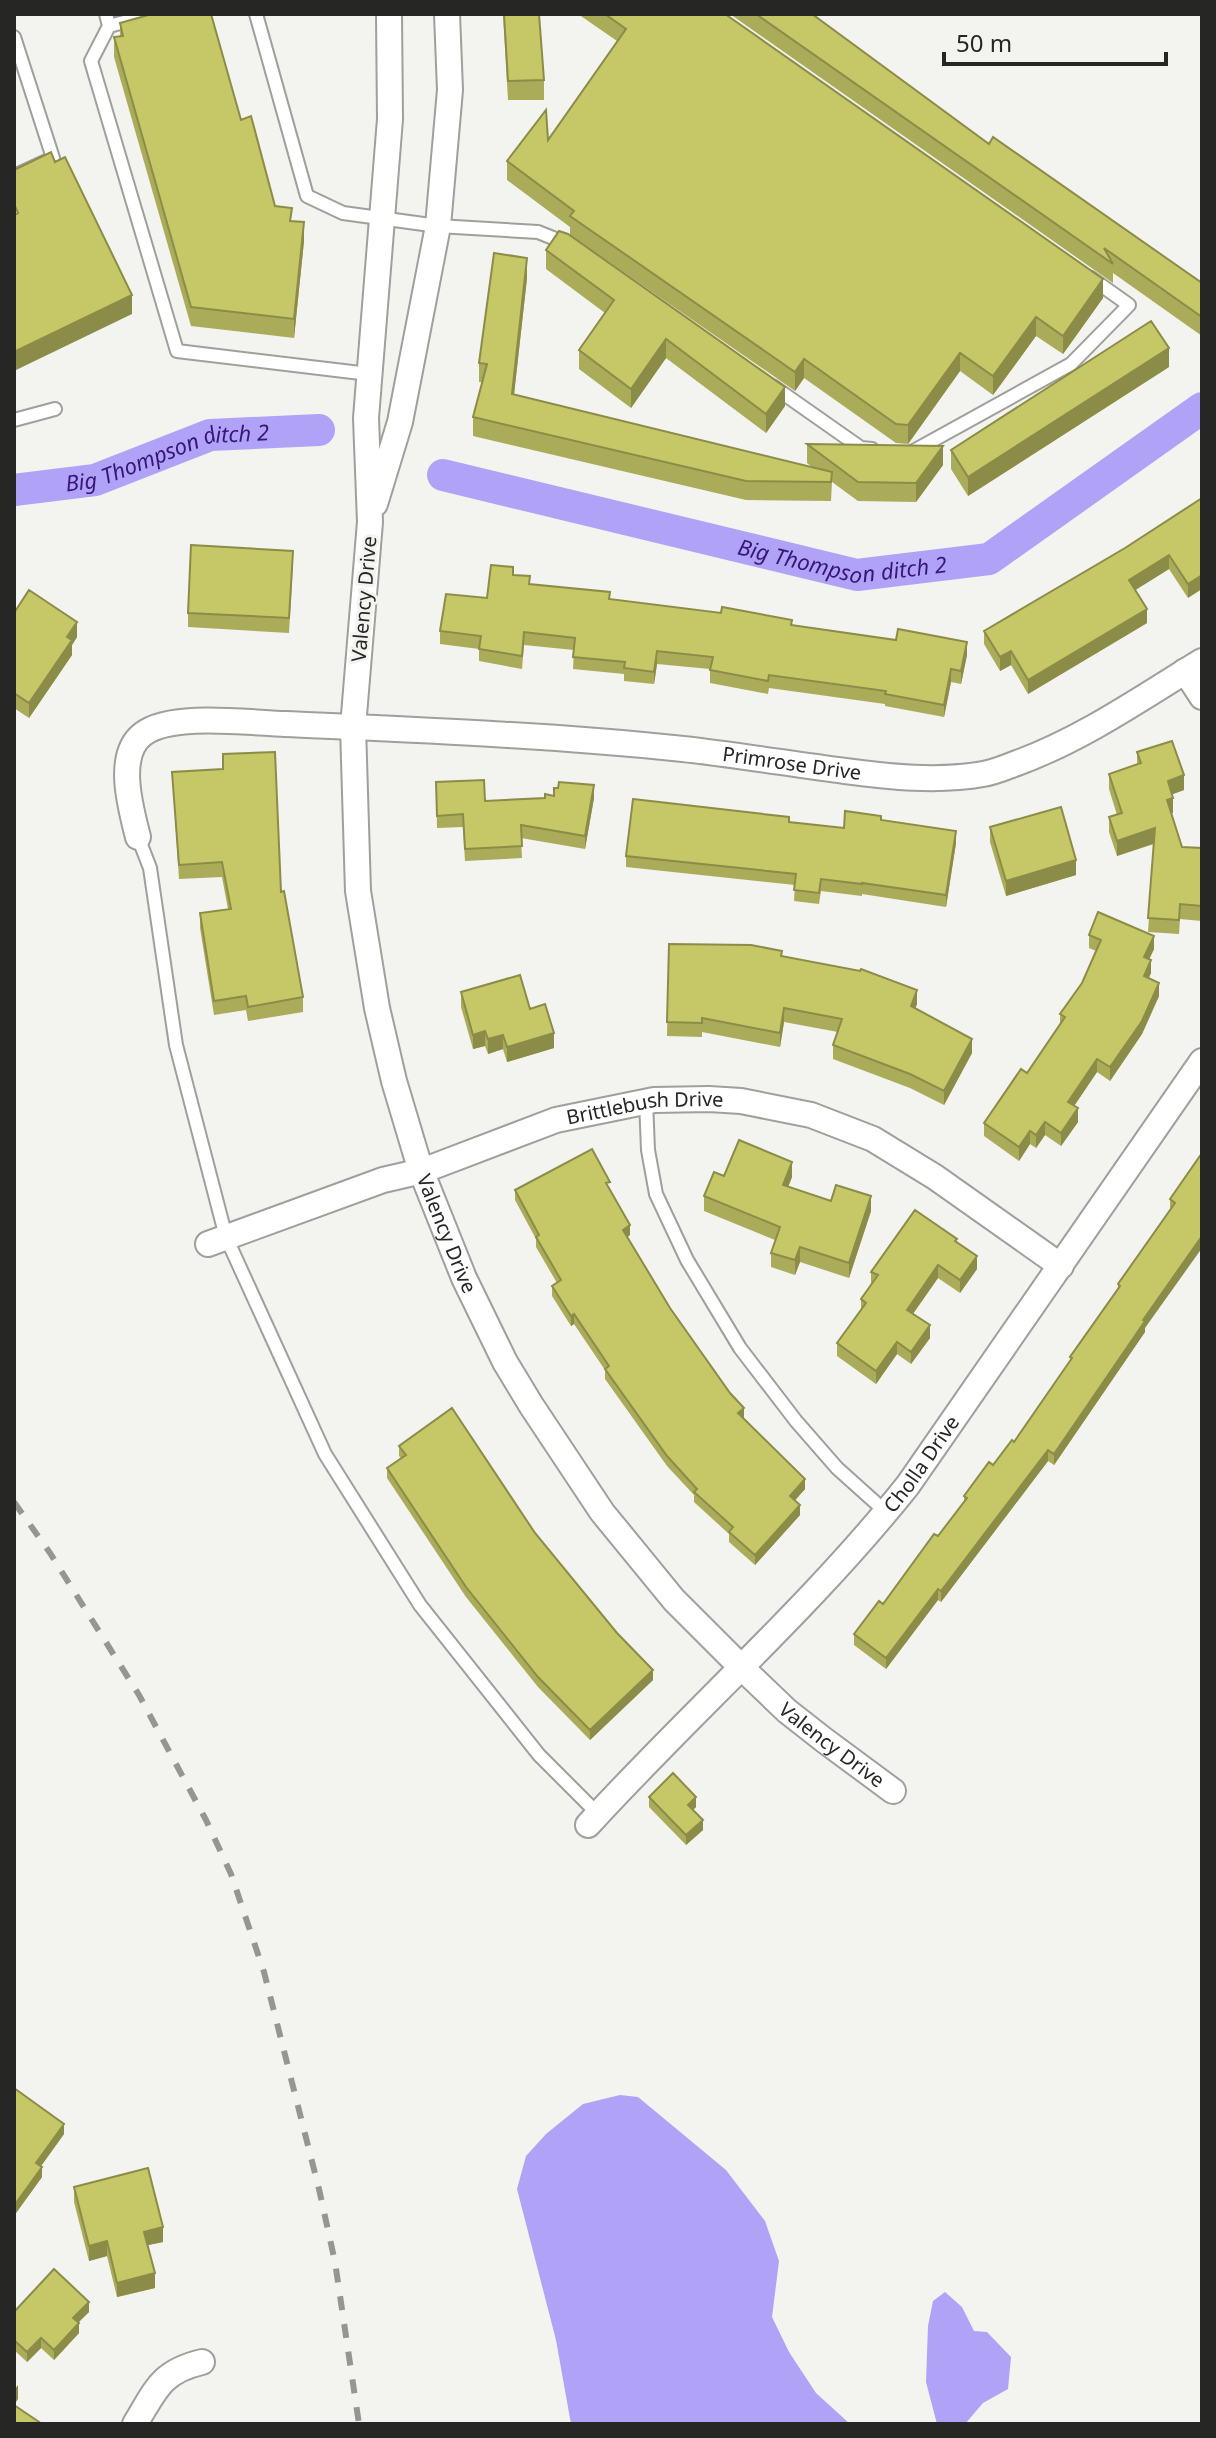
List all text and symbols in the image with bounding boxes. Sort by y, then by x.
scale bar [944,16,1166,66]
text: 50 m [956,26,1012,59]
water label: Big Thompson ditch 2 [64,416,270,498]
water label: Big Thompson ditch 2 [735,531,948,590]
street label: Valency Drive [345,535,382,663]
street label: Primrose Drive [721,740,863,786]
street label: Brittlebush Drive [564,1085,724,1131]
street label: Valency Drive [411,1170,483,1298]
street label: Cholla Drive [877,1410,965,1518]
street label: Valency Drive [773,1696,890,1793]

